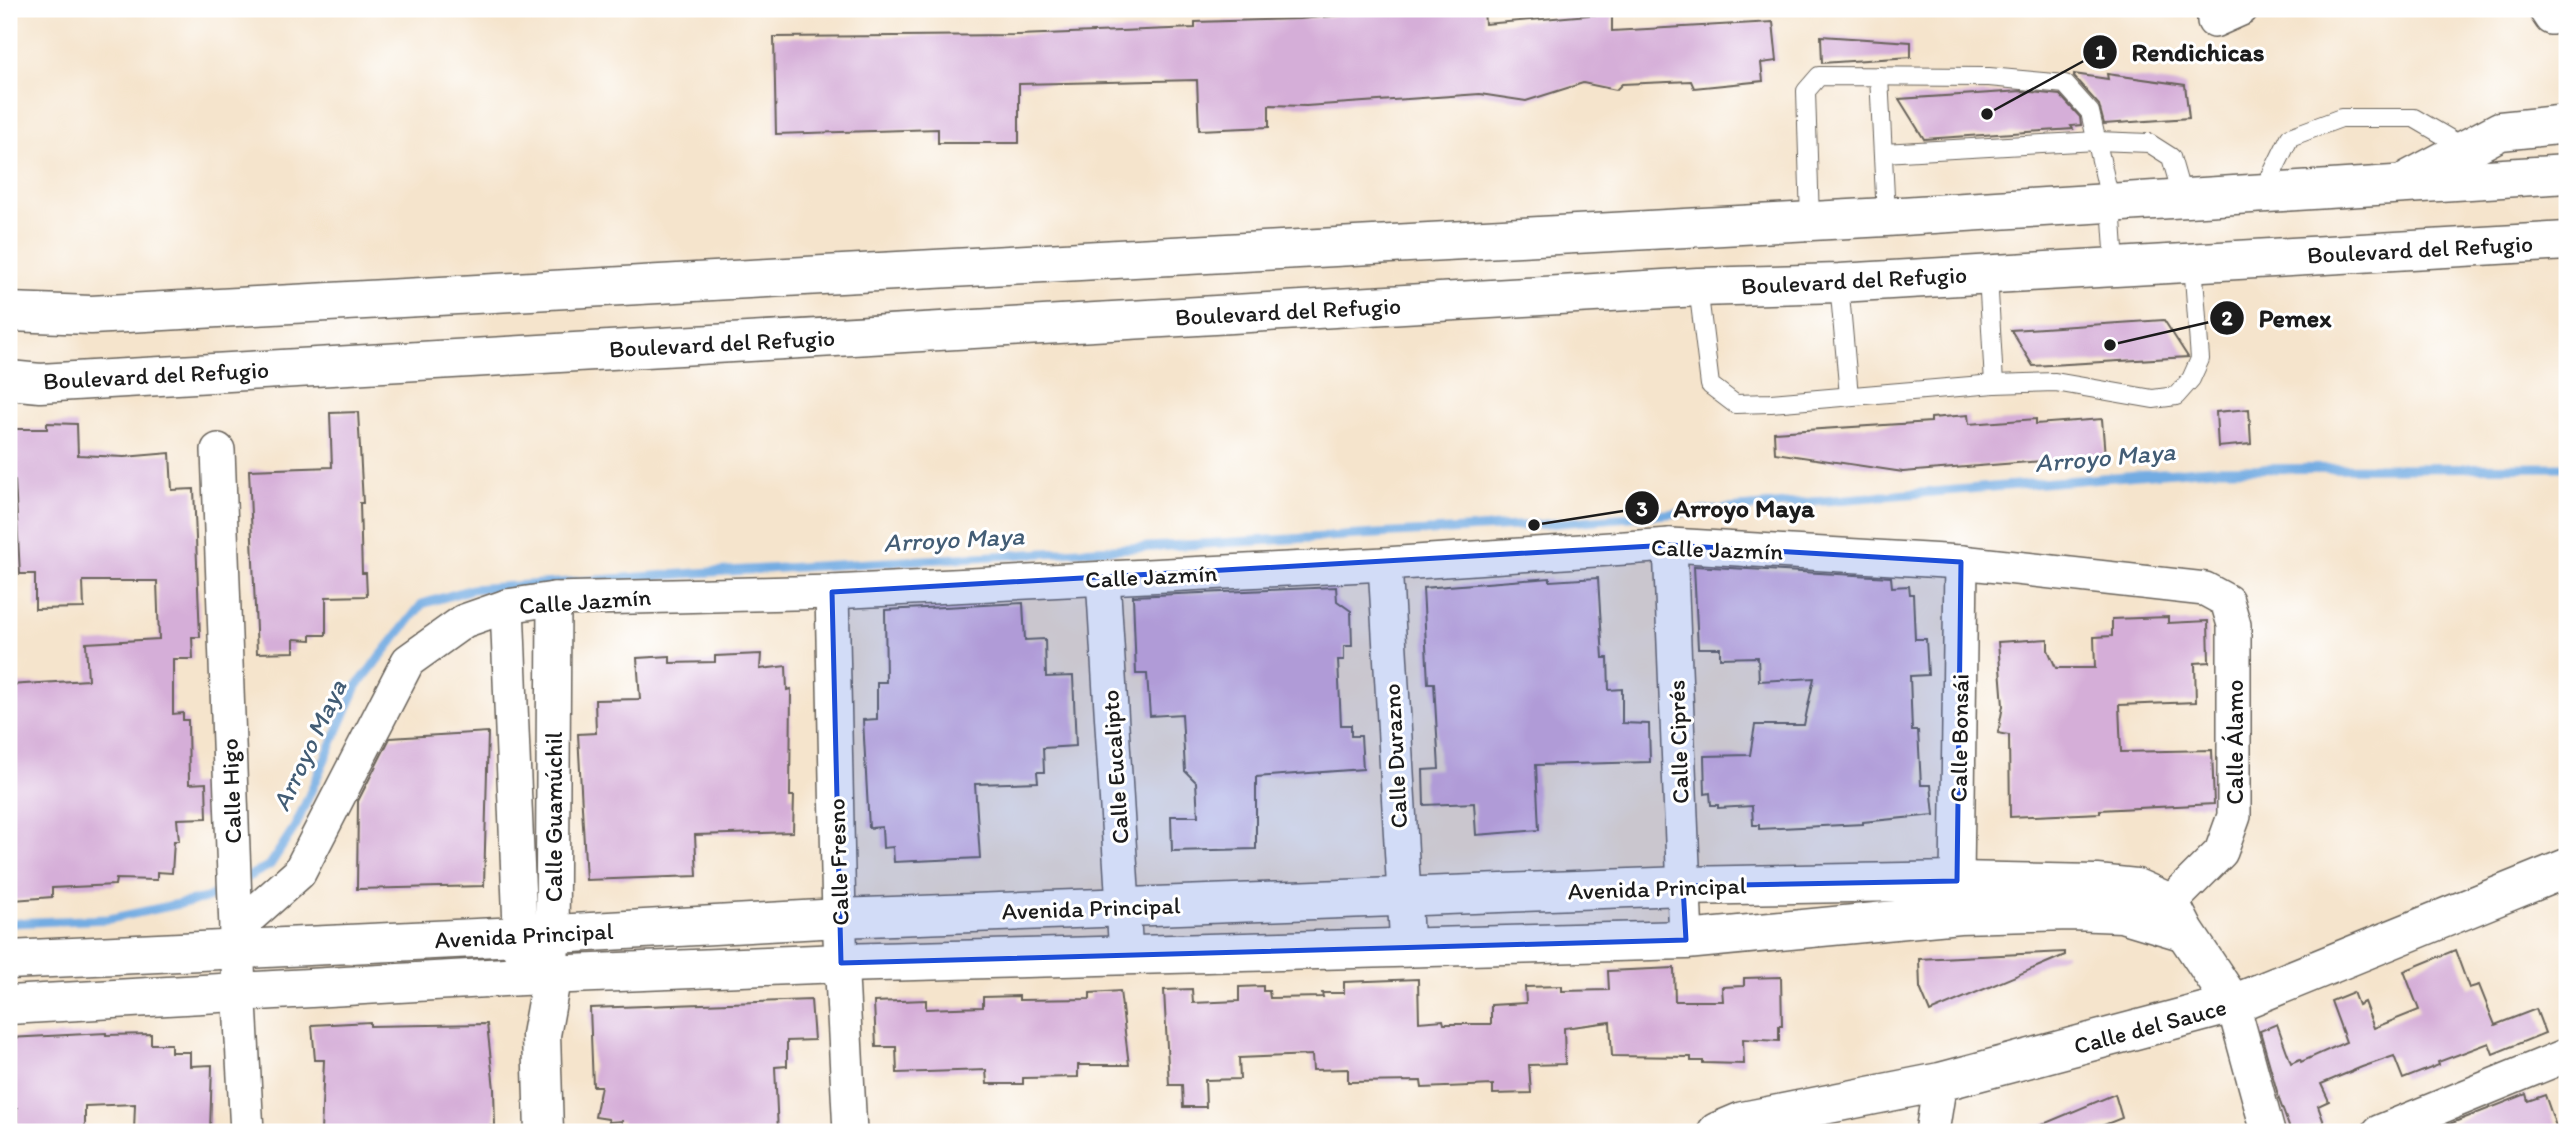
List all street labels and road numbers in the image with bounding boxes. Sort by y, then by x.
street label: Boulevard del Refugio [2306,229,2534,269]
street label: Boulevard del Refugio [1740,260,1968,300]
street label: Boulevard del Refugio [1174,291,1402,331]
street label: Boulevard del Refugio [608,323,836,363]
street label: Boulevard del Refugio [42,355,270,395]
street label: Calle Jazmín [1650,532,1784,566]
street label: Calle Jazmín [1084,558,1218,594]
street label: Calle Jazmín [518,582,652,620]
street label: Calle Bonsái [1943,673,1975,803]
street label: Calle Ciprés [1661,679,1695,805]
street label: Calle Álamo [2220,679,2249,805]
street label: Calle Durazno [1377,683,1413,829]
street label: Calle Eucalipto [1095,689,1135,845]
street label: Calle Guamúchil [539,731,568,902]
street label: Calle Higo [215,738,247,844]
street label: Calle Fresno [821,798,855,926]
street label: Avenida Principal [1567,870,1747,906]
street label: Avenida Principal [1001,890,1181,926]
street label: Avenida Principal [434,916,614,954]
street label: Calle del Sauce [2071,992,2229,1060]

